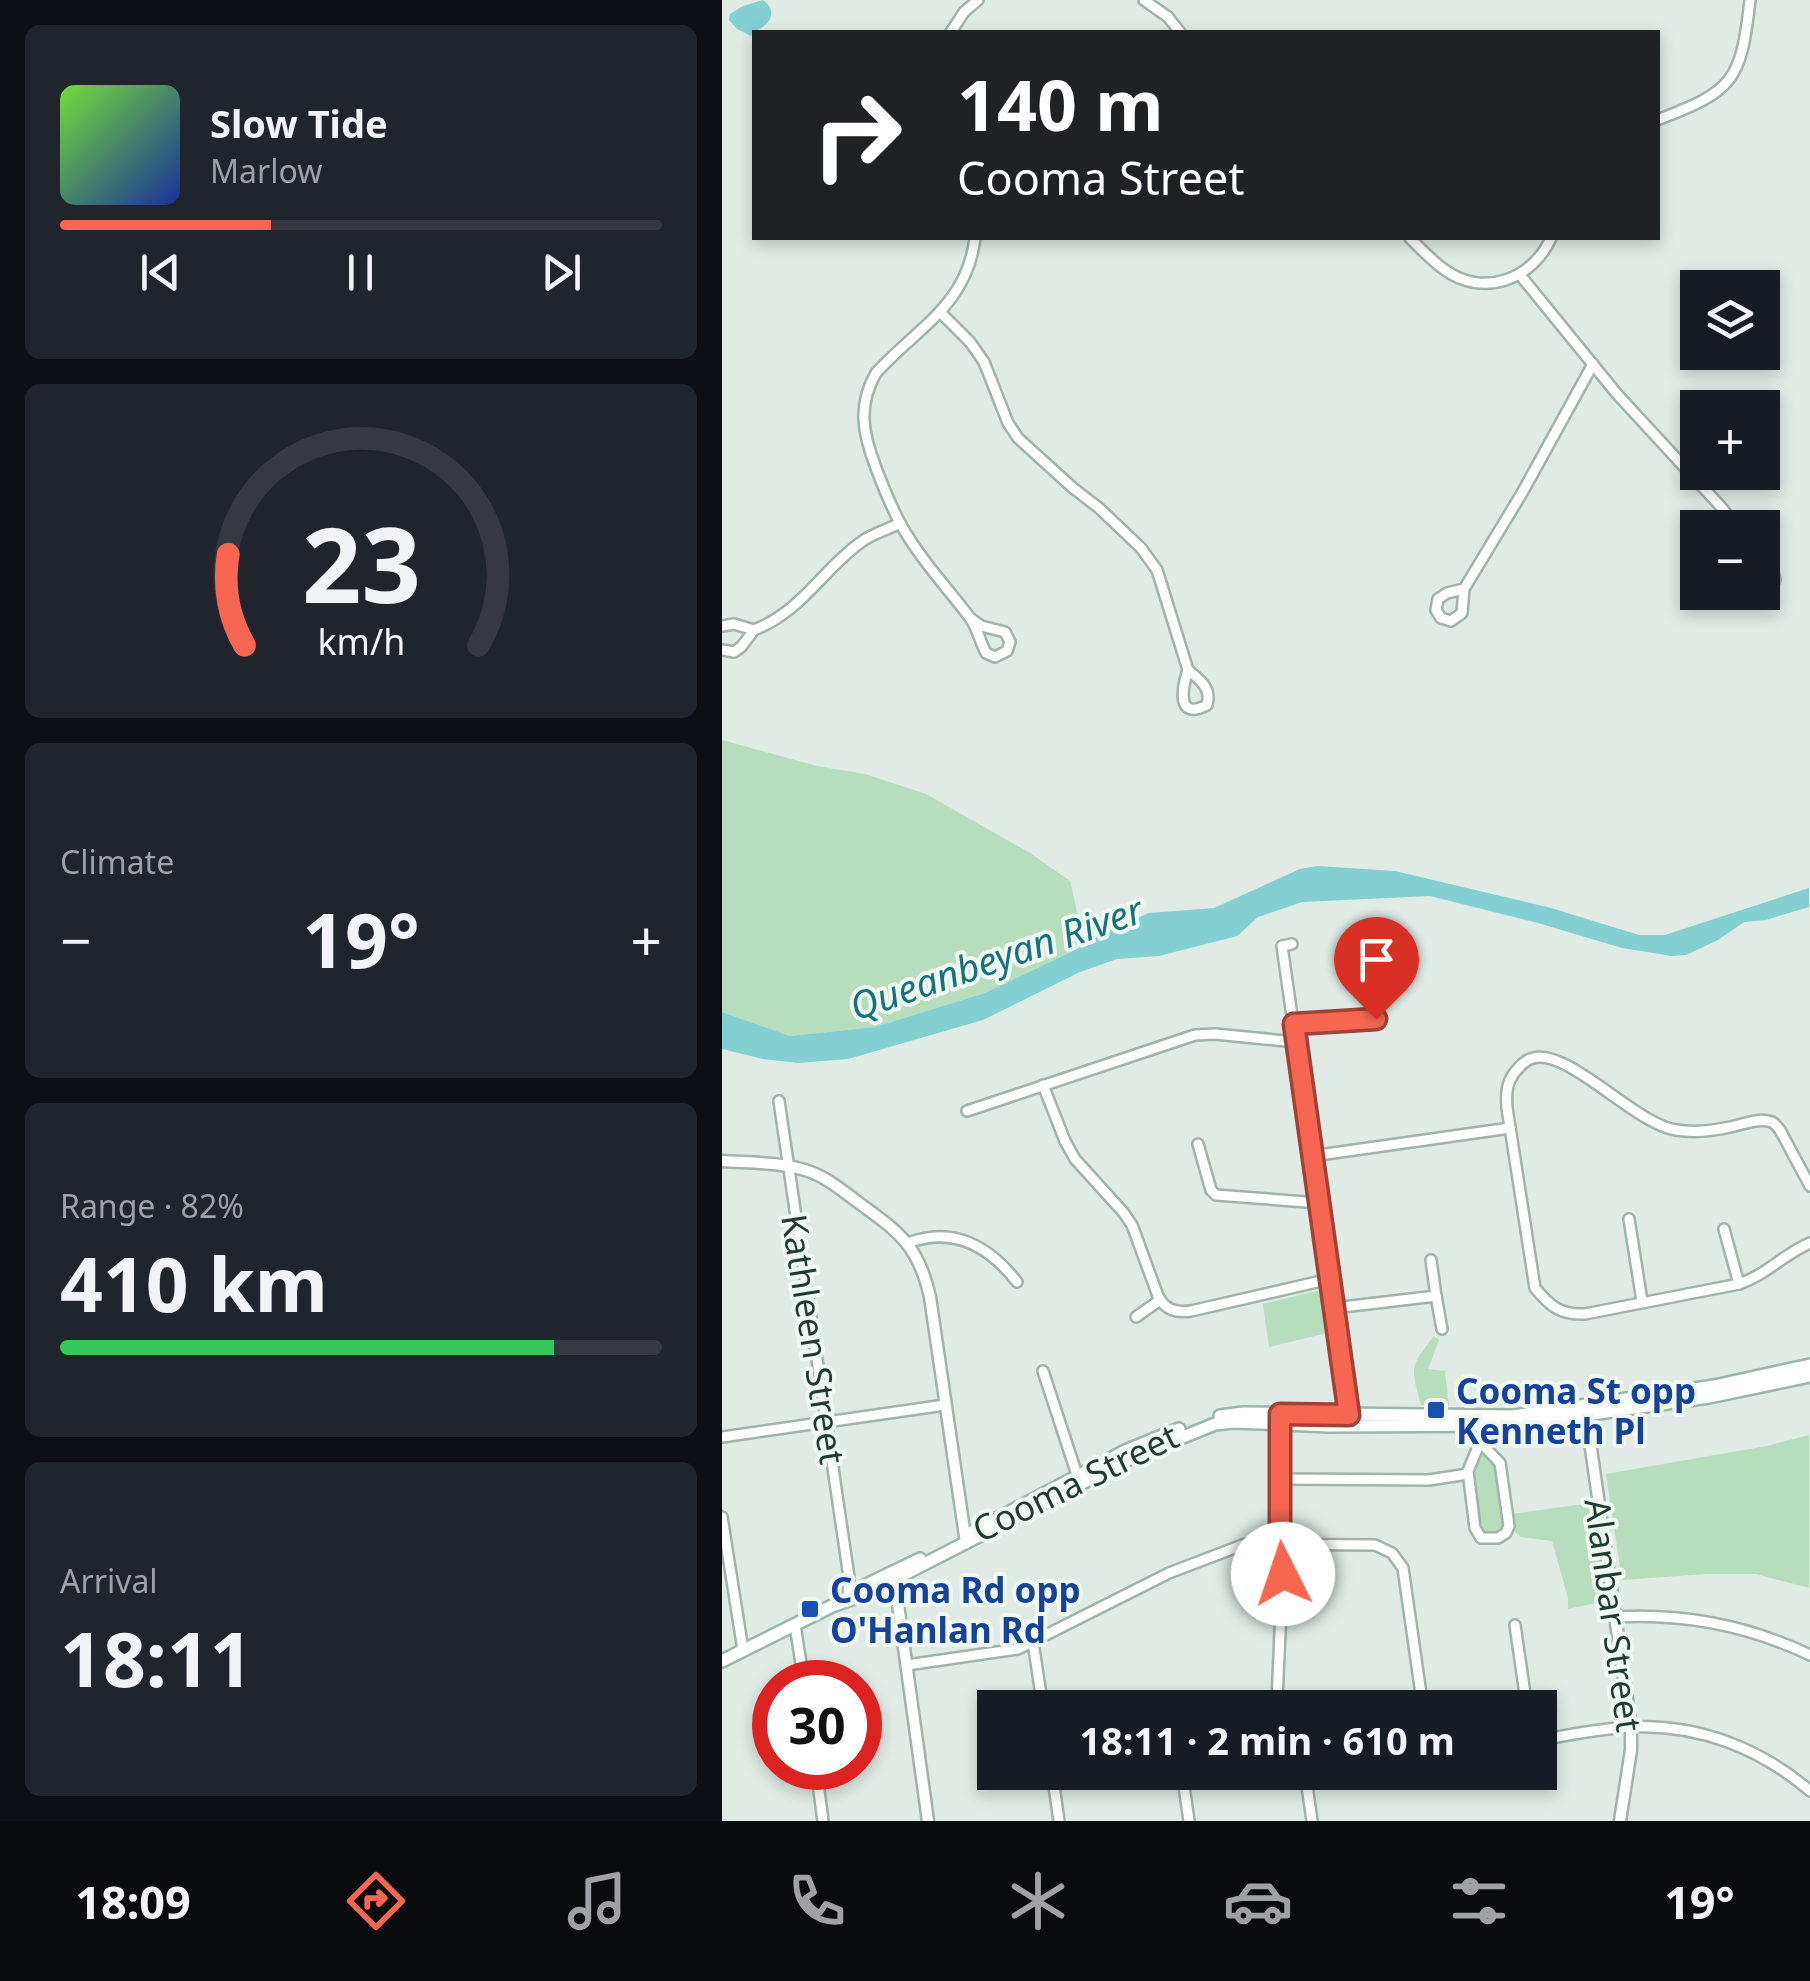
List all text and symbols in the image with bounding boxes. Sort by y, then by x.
text: 140 m [957,56,1164,152]
icon: right [792,70,922,200]
text: Slow Tide [210,97,388,149]
text: Cooma Street [957,147,1245,208]
text: Marlow [210,149,322,192]
icon: previous [133,245,188,300]
icon: pause [333,245,388,300]
icon: next [534,245,589,300]
map controls [1680,270,1780,610]
button: layers [1680,270,1780,370]
button: + [1680,390,1780,490]
text: 23 [302,492,420,633]
button: − [1680,510,1780,610]
text: km/h [317,617,405,665]
text: Climate [60,840,174,883]
water label: Queanbeyan River [843,882,1151,1032]
text: 19° [302,888,420,990]
text: − [60,902,91,977]
text: + [631,902,662,977]
pin [1334,917,1419,1020]
icon: arrive [1349,932,1404,987]
text: Range · 82% [60,1184,244,1227]
street label: Kathleen Street [771,1211,857,1467]
text: 410 km [60,1232,328,1334]
place label: Cooma St opp Kenneth Pl [1456,1367,1696,1454]
marker: Cooma St opp Kenneth Pl [1425,1399,1447,1421]
street label: Cooma Street [964,1412,1186,1552]
street label: Alanbar Street [1574,1495,1654,1735]
position arrow [1231,1522,1335,1626]
text: Arrival [60,1559,158,1602]
place label: Cooma Rd opp O'Hanlan Rd [830,1566,1081,1653]
marker: Cooma Rd opp O'Hanlan Rd [799,1598,821,1620]
text: 18:11 [60,1607,253,1709]
speed limit sign: 30 [752,1660,882,1790]
text: 18:11 · 2 min · 610 m [1079,1714,1455,1766]
icon: directions [341,1866,411,1936]
icon: music [562,1866,632,1936]
icon: phone [782,1866,852,1936]
icon: climate [1003,1866,1073,1936]
icon: car [1223,1866,1293,1936]
icon: filters [1444,1866,1514,1936]
text: 18:09 [75,1871,191,1932]
text: 19° [1664,1871,1735,1932]

